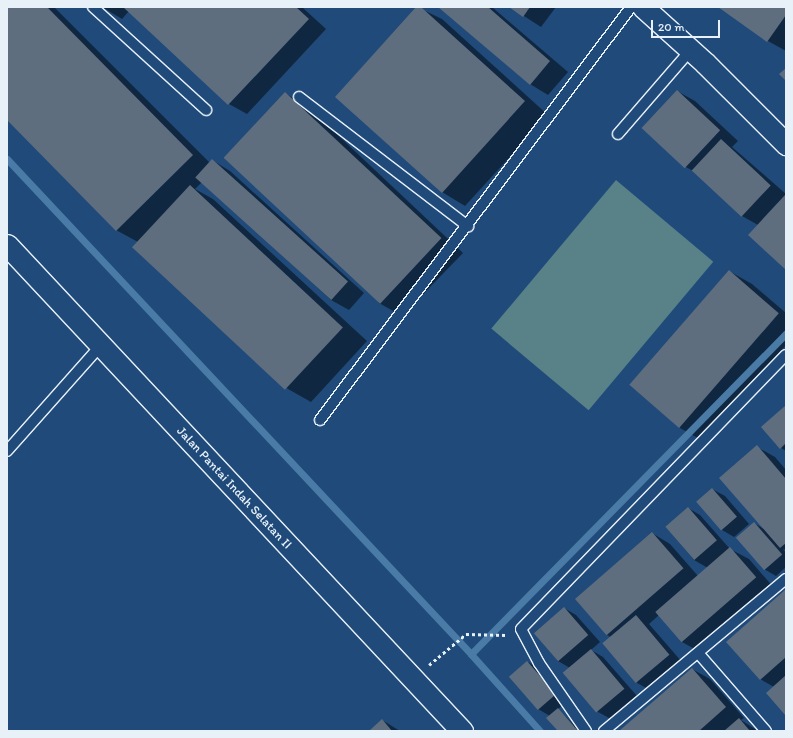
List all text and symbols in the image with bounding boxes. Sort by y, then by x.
scale bar [653,12,722,38]
text: 20 m [658,20,685,34]
street label: Jalan Pantai Indah Selatan II [173,424,295,552]

